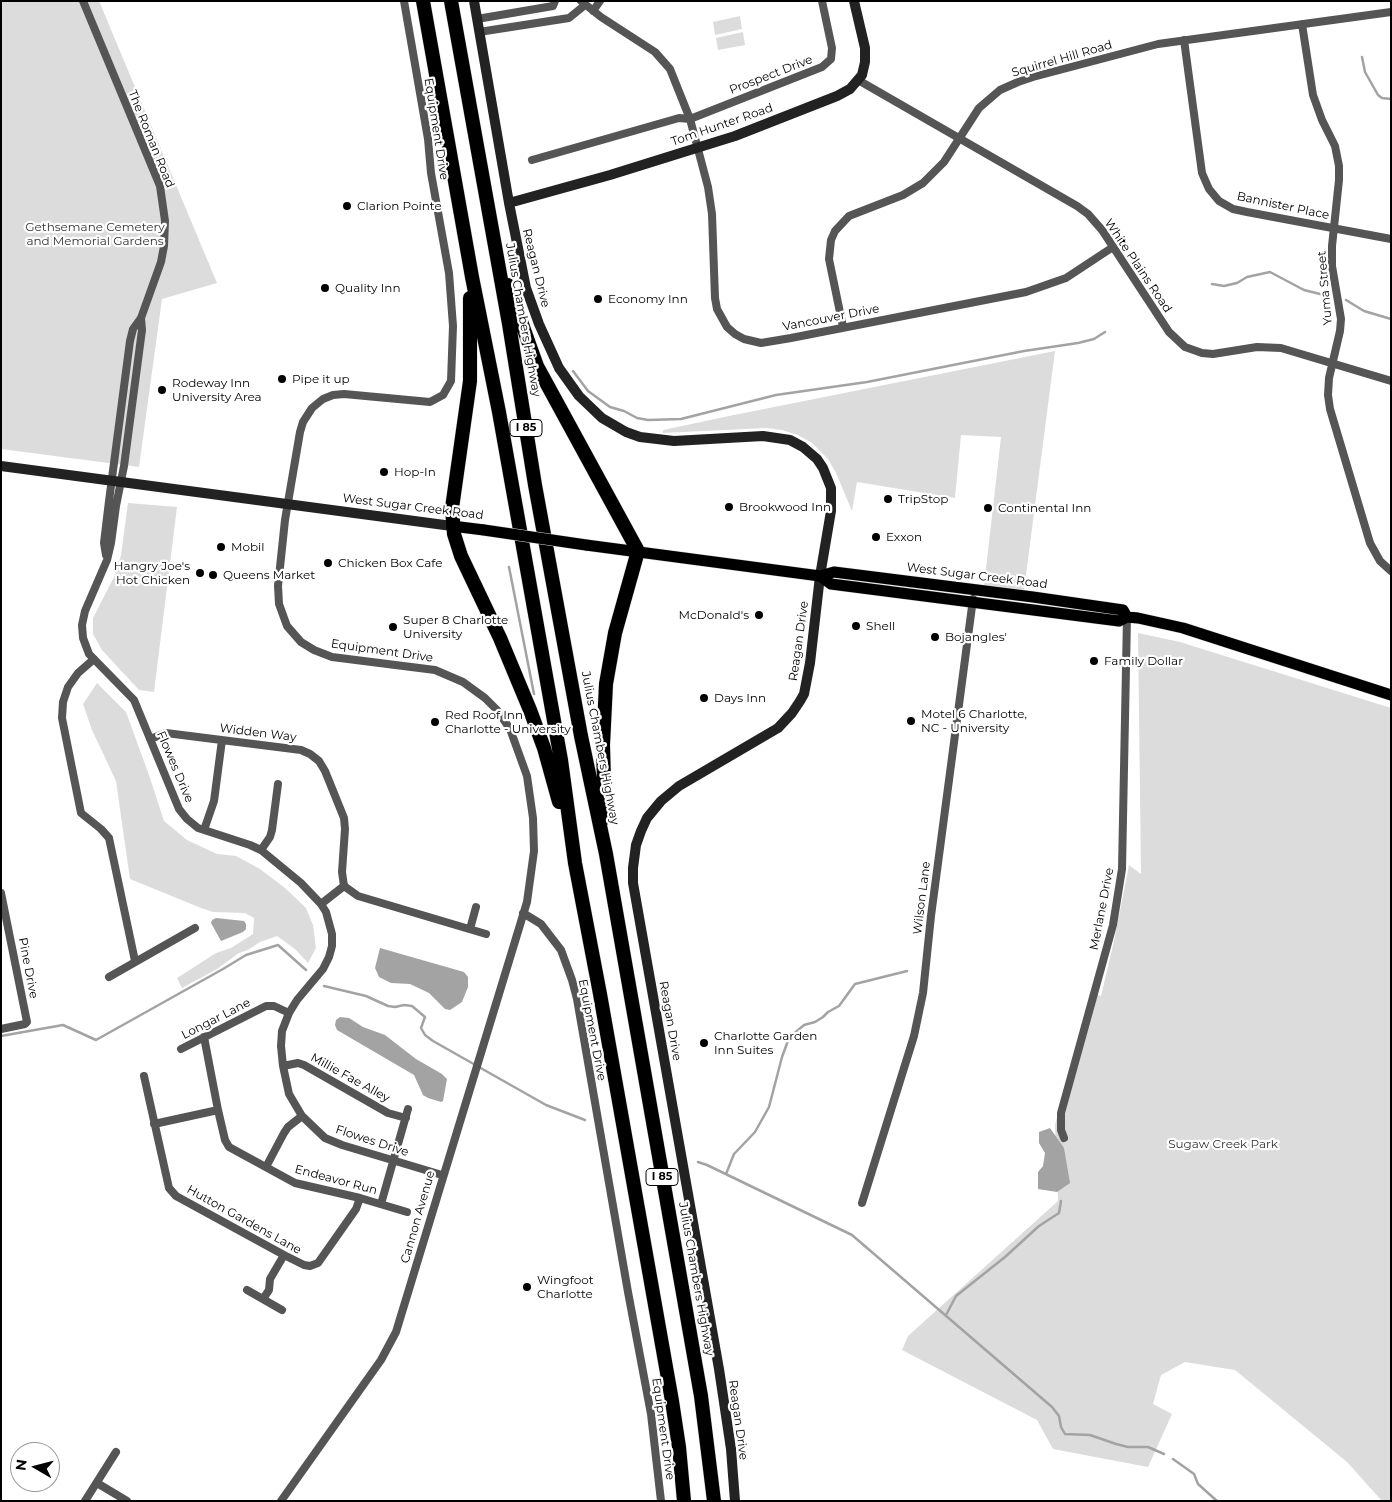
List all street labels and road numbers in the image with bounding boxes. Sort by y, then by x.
street label: Squirrel Hill Road [1010,38,1114,80]
street label: Prospect Drive [727,53,815,97]
street label: Equipment Drive [421,77,451,181]
street label: The Roman Road [125,88,177,190]
street label: Tom Hunter Road [669,101,775,149]
street label: Bannister Place [1235,189,1331,223]
street label: White Plains Road [1101,216,1175,316]
street label: Reagan Drive [519,227,553,309]
street label: Julius Chambers Highway [502,242,544,398]
street label: Yuma Street [1315,250,1335,326]
street label: Vancouver Drive [781,302,881,334]
road number: I 85 [510,419,542,436]
street label: West Sugar Creek Road [342,491,484,523]
street label: West Sugar Creek Road [906,560,1048,592]
street label: Reagan Drive [786,600,812,682]
street label: Equipment Drive [330,637,434,665]
street label: Julius Chambers Highway [578,670,622,826]
street label: Widden Way [219,721,297,745]
street label: Flowes Drive [153,729,197,805]
street label: Wilson Lane [910,861,934,935]
street label: Merlane Drive [1087,867,1117,951]
street label: Pine Drive [15,936,41,1000]
street label: Equipment Drive [575,978,609,1082]
street label: Reagan Drive [656,980,684,1062]
street label: Longar Lane [179,995,253,1043]
street label: Millie Fae Alley [308,1050,392,1106]
street label: Flowes Drive [334,1122,410,1160]
street label: Endeavor Run [293,1162,379,1198]
road number: I 85 [646,1168,678,1186]
street label: Cannon Avenue [398,1169,438,1265]
street label: Hutton Gardens Lane [184,1182,304,1258]
street label: Julius Chambers Highway [675,1201,717,1357]
street label: Equipment Drive [649,1377,677,1481]
street label: Reagan Drive [725,1379,751,1461]

